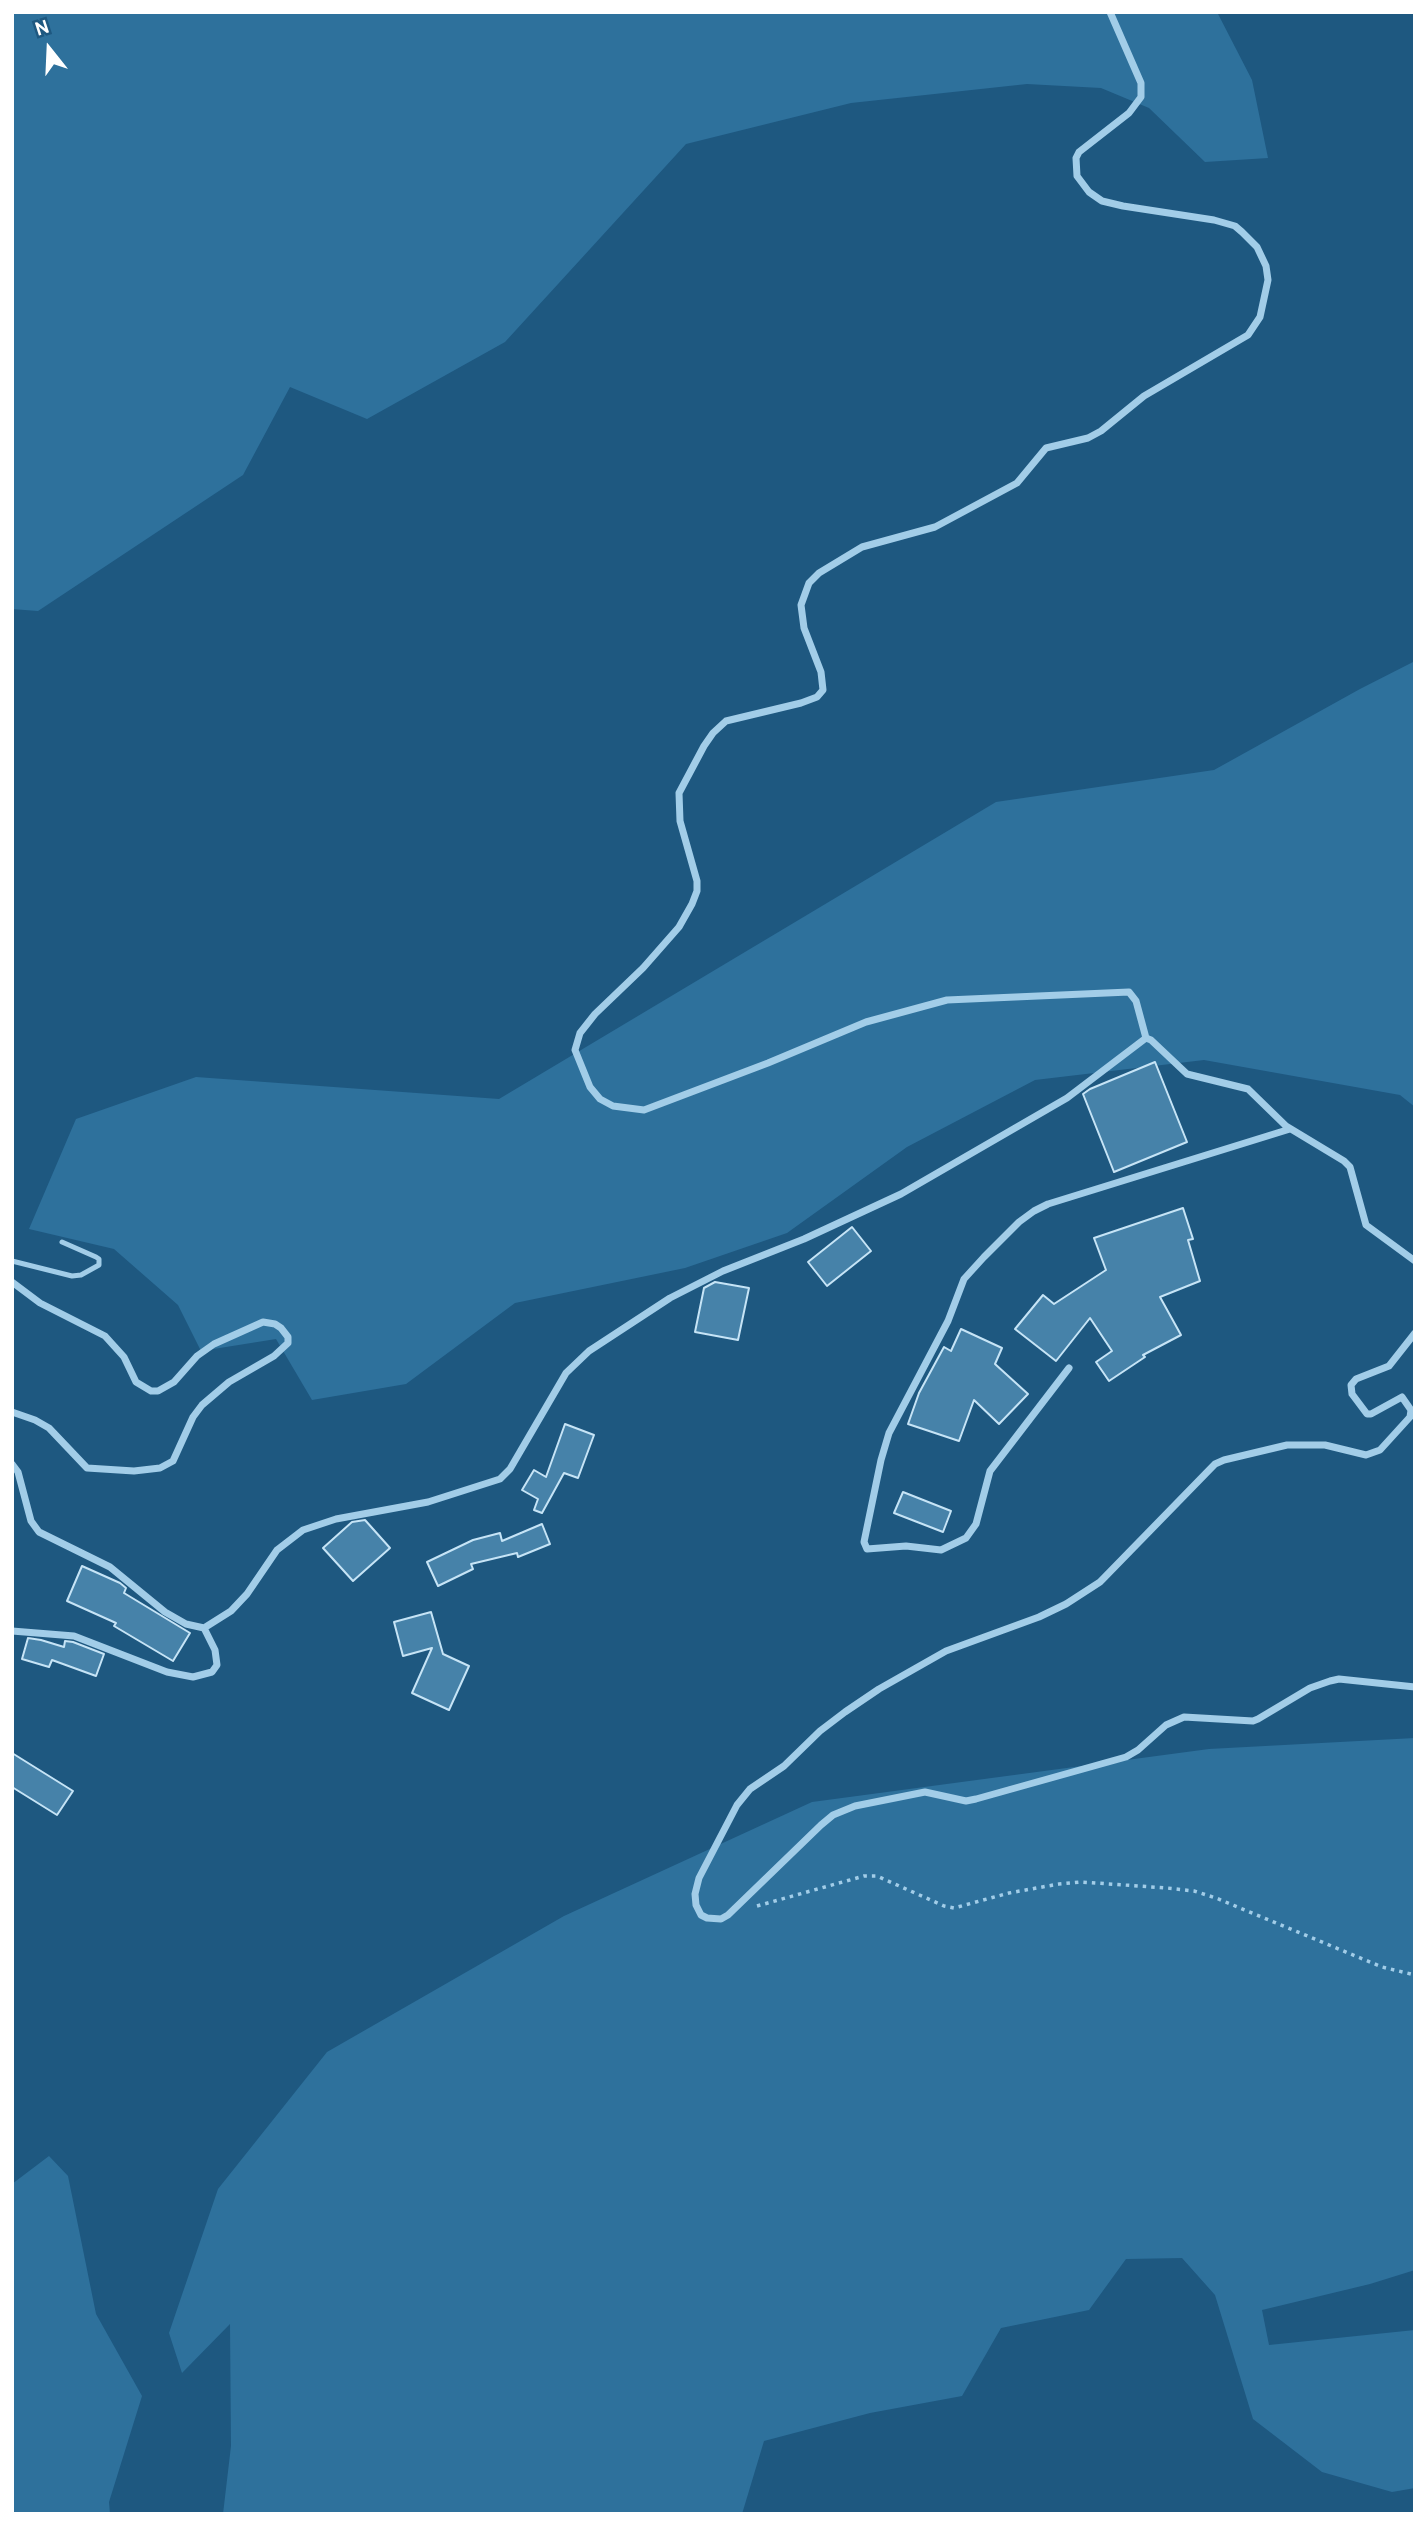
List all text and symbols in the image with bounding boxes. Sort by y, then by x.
north arrow [14,14,84,84]
text: N [32,16,53,43]

